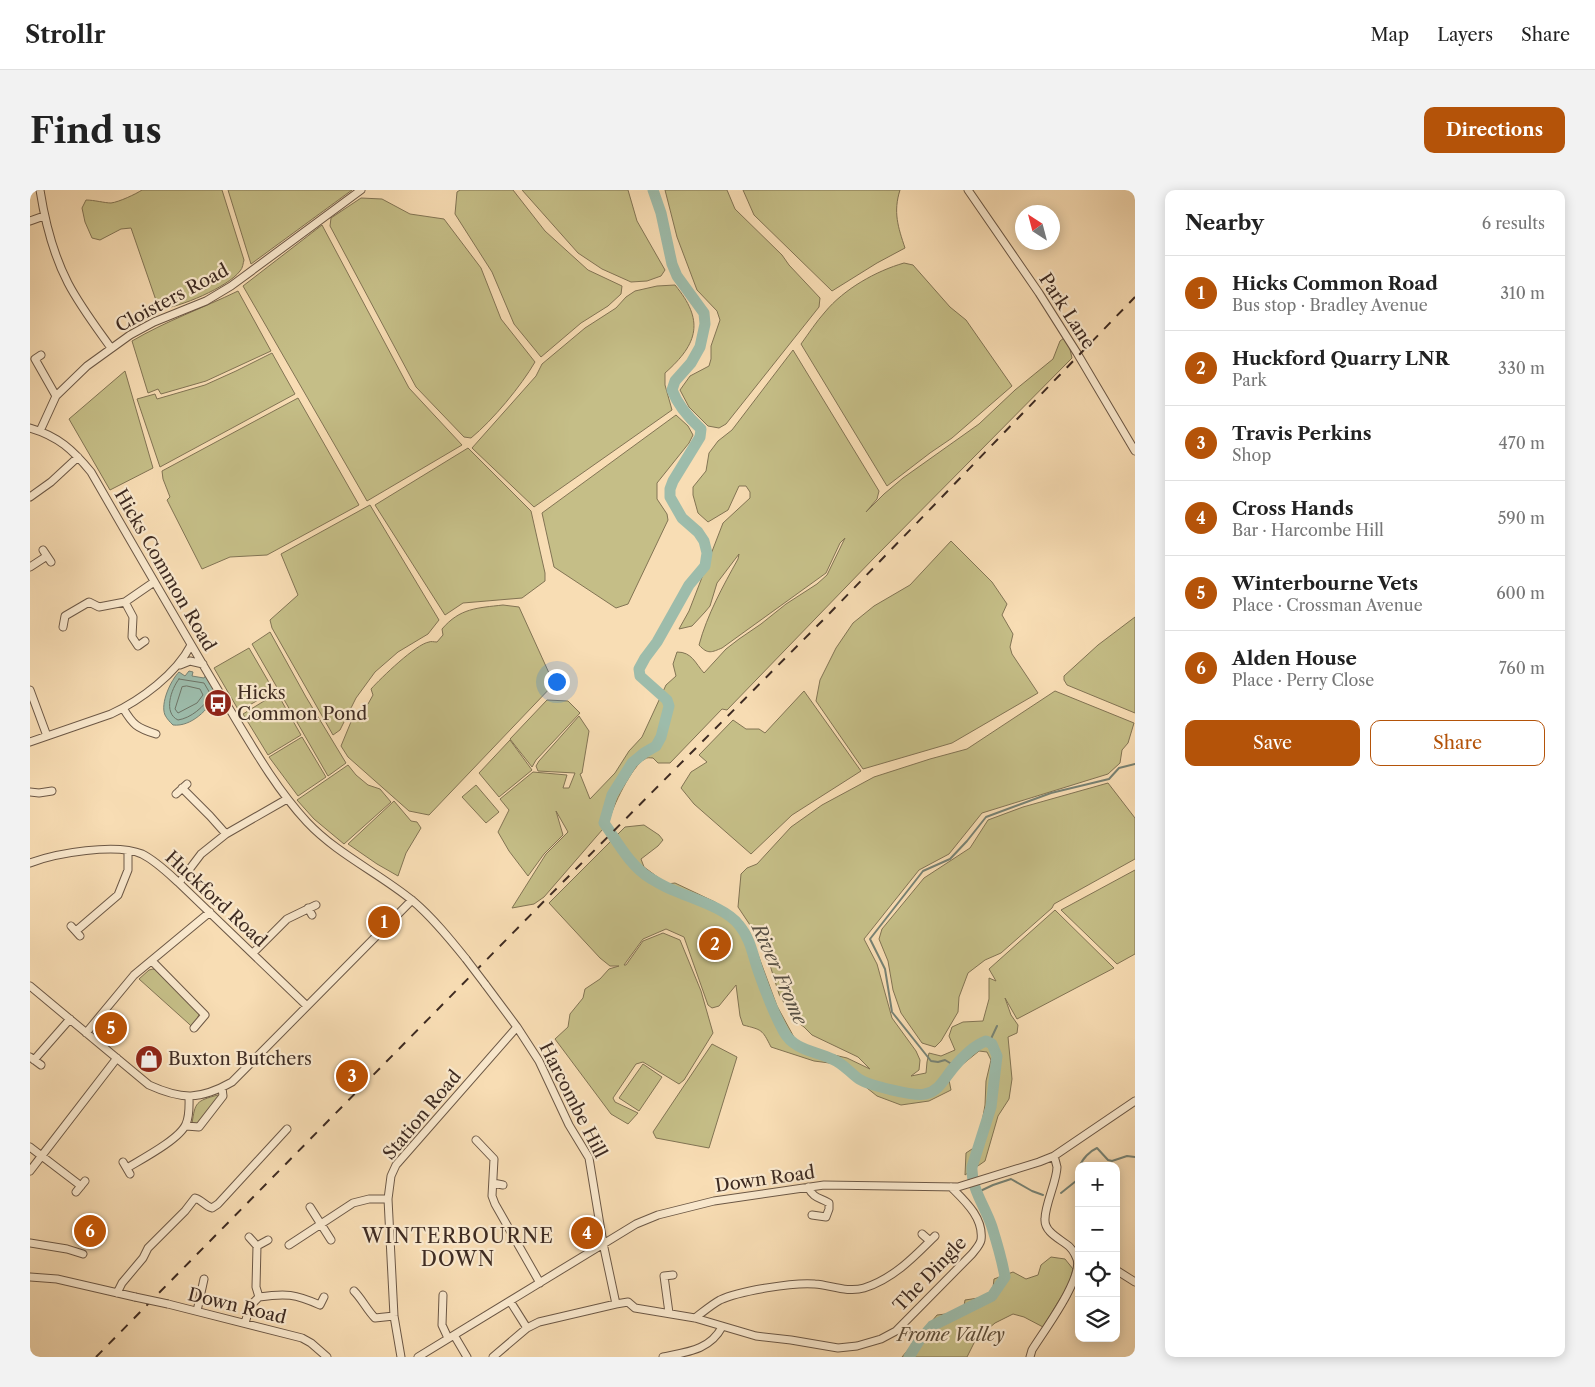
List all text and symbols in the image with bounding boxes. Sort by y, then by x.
text: Strollr [25,20,105,49]
text: Map [1371,24,1409,46]
text: Layers [1437,24,1493,46]
text: Share [1521,24,1570,46]
button: Directions [1424,107,1565,153]
text: Find us [30,109,162,152]
north arrow [1015,205,1060,250]
text: Nearby [1185,210,1264,235]
text: 6 results [1482,213,1545,233]
street label: Cloisters Road [112,259,232,337]
street label: Park Lane [1034,269,1100,353]
text: Hicks Common Road [1232,272,1438,295]
text: 1 [1197,283,1205,303]
text: 310 m [1500,283,1545,303]
text: Bus stop · Bradley Avenue [1232,295,1428,315]
text: Huckford Quarry LNR [1232,347,1449,370]
text: 2 [1196,358,1206,378]
text: 330 m [1498,358,1545,378]
text: Park [1232,370,1267,390]
text: Travis Perkins [1232,422,1372,445]
text: 3 [1196,433,1206,453]
text: 470 m [1499,433,1545,453]
text: Shop [1232,445,1271,465]
street label: Hicks Common Road [110,485,220,655]
text: Cross Hands [1232,497,1354,520]
text: 4 [1196,508,1206,528]
text: 590 m [1498,508,1545,528]
text: Bar · Harcombe Hill [1232,520,1384,540]
text: Winterbourne Vets [1232,572,1418,595]
text: 5 [1197,583,1205,603]
text: 600 m [1496,583,1545,603]
text: Place · Crossman Avenue [1232,595,1423,615]
text: Alden House [1232,647,1357,670]
text: 6 [1196,658,1206,678]
text: 760 m [1499,658,1545,678]
your location [544,669,570,695]
text: Place · Perry Close [1232,670,1374,690]
place label: Hicks Common Pond [237,682,367,725]
bus stop icon: Hicks Common Pond [203,688,233,718]
button: Save [1185,720,1360,766]
button: Share [1370,720,1545,766]
street label: Huckford Road [161,846,271,952]
pin: 1 [368,903,400,941]
water label: River Frome [746,918,812,1029]
pin: 2 [699,925,731,963]
pin: 5 [95,1009,127,1047]
street label: Harcombe Hill [534,1039,612,1161]
shop icon: Buxton Butchers [134,1044,164,1074]
place label: Buxton Butchers [168,1048,312,1070]
pin: 3 [336,1057,368,1095]
street label: Station Road [378,1066,466,1164]
street label: Down Road [714,1161,816,1197]
map controls [1075,1162,1120,1342]
button: + [1075,1162,1120,1207]
button: − [1075,1207,1120,1252]
pin: 6 [74,1212,106,1250]
pin: 4 [571,1214,603,1252]
district label: WINTERBOURNE DOWN [361,1224,554,1271]
street label: The Dingle [889,1232,971,1316]
button: locate [1075,1252,1120,1297]
street label: Down Road [186,1283,288,1329]
button: layers [1075,1297,1120,1342]
park label: Frome Valley [895,1324,1005,1346]

